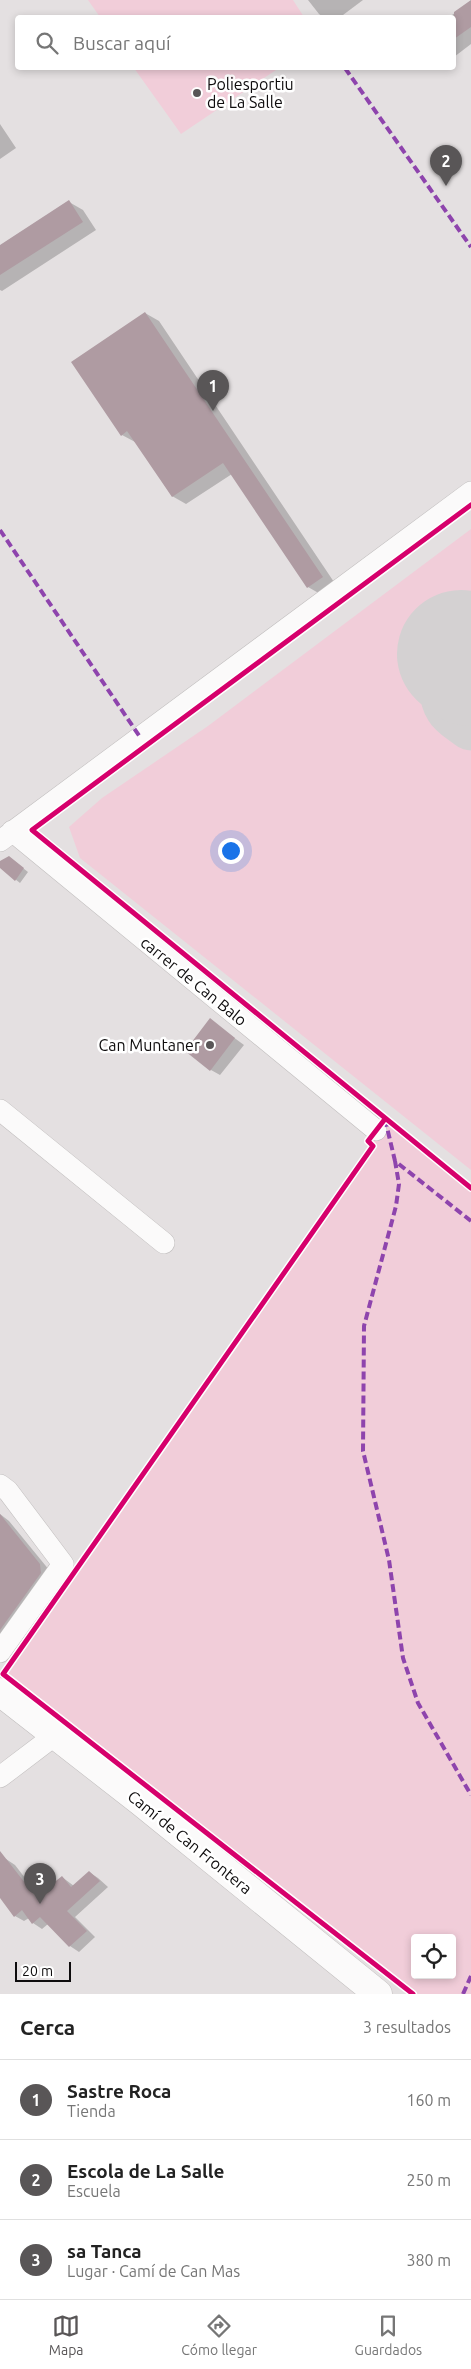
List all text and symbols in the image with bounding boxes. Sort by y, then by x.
search box [15,15,456,70]
icon: search [33,29,61,57]
text: Buscar aquí [73,32,171,54]
place label: Poliesportiu de La Salle [207,75,294,111]
marker: Poliesportiu de La Salle [191,87,203,99]
pin: 2 [430,145,462,186]
pin: 1 [197,370,229,411]
your location [218,838,244,864]
street label: carrer de Can Balo [137,933,251,1029]
place label: Can Muntaner [98,1036,200,1054]
marker: Can Muntaner [204,1039,216,1051]
street label: Camí de Can Frontera [124,1786,256,1898]
pin: 3 [24,1863,56,1904]
map controls [411,1934,456,1979]
button: locate [411,1934,456,1979]
scale bar [15,1959,71,1982]
text: 20 m [22,1963,53,1979]
text: Cerca [20,2015,75,2039]
text: 3 resultados [363,2018,451,2036]
text: Sastre Roca [67,2080,171,2102]
text: 1 [31,2091,41,2109]
text: 160 m [406,2091,451,2109]
text: Tienda [67,2102,116,2120]
text: Escola de La Salle [67,2160,225,2182]
text: 2 [31,2171,41,2189]
text: 250 m [406,2171,451,2189]
text: Escuela [67,2182,121,2200]
text: sa Tanca [67,2240,142,2262]
text: 3 [31,2251,41,2269]
text: 380 m [406,2251,451,2269]
text: Lugar · Camí de Can Mas [67,2262,240,2280]
tab: Mapa [49,2312,84,2358]
tab: Cómo llegar [181,2312,257,2358]
tab: Guardados [355,2312,422,2358]

